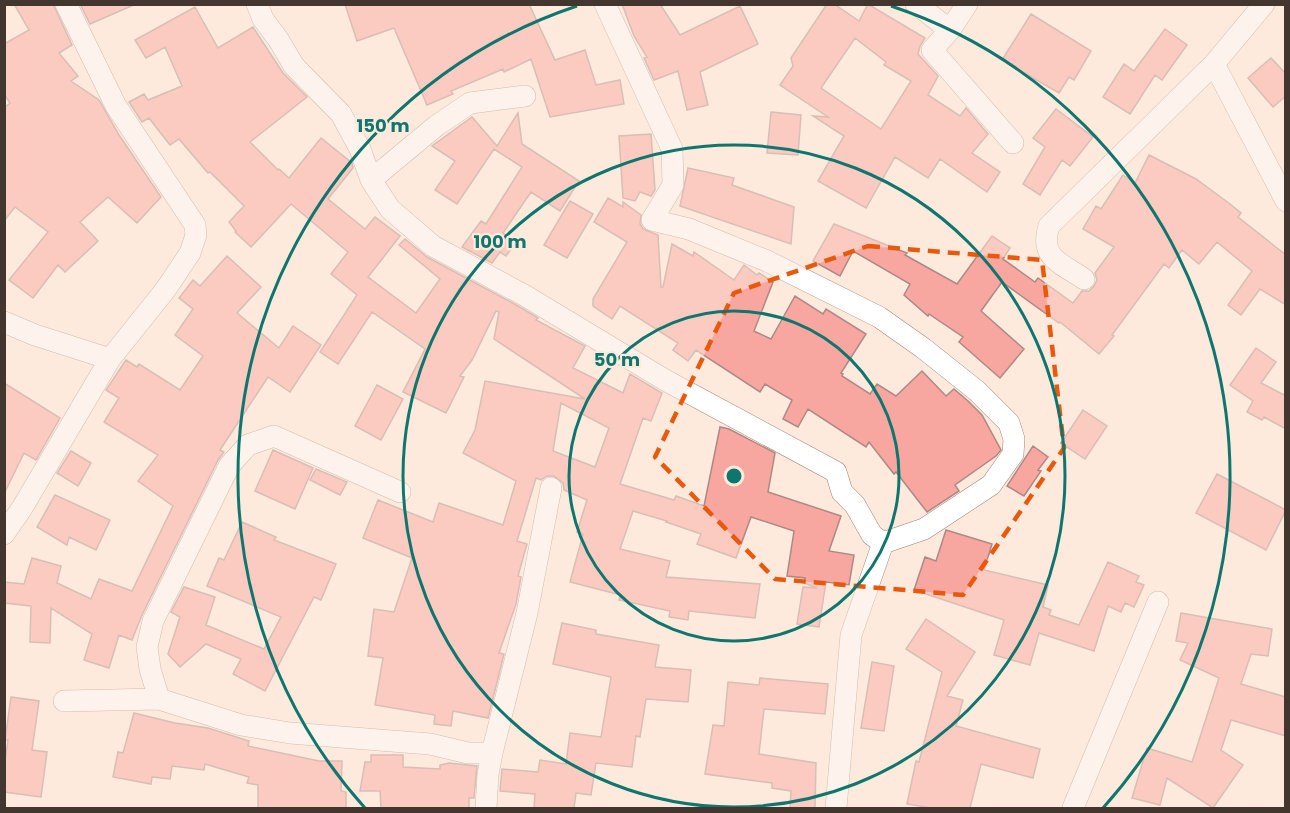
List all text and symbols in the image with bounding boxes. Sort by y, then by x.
text: 150 m [356,113,410,138]
text: 100 m [473,229,527,254]
text: 50 m [594,347,640,372]
centre of rings [724,466,744,486]

